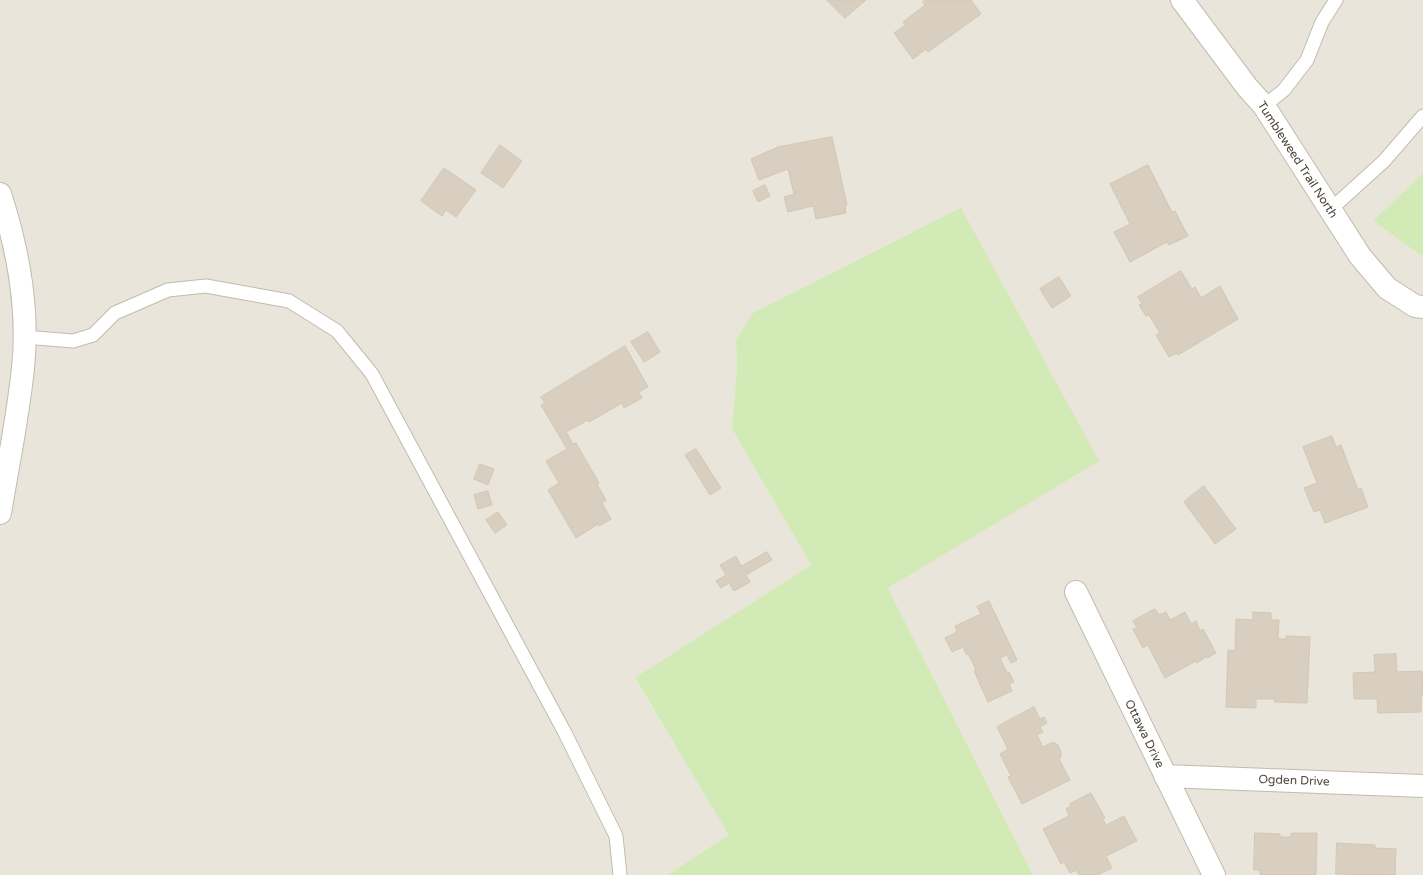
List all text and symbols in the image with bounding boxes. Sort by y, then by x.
street label: Tumbleweed Trail North [1254,99,1340,221]
street label: Ottawa Drive [1121,697,1167,771]
street label: Ogden Drive [1258,773,1330,789]

